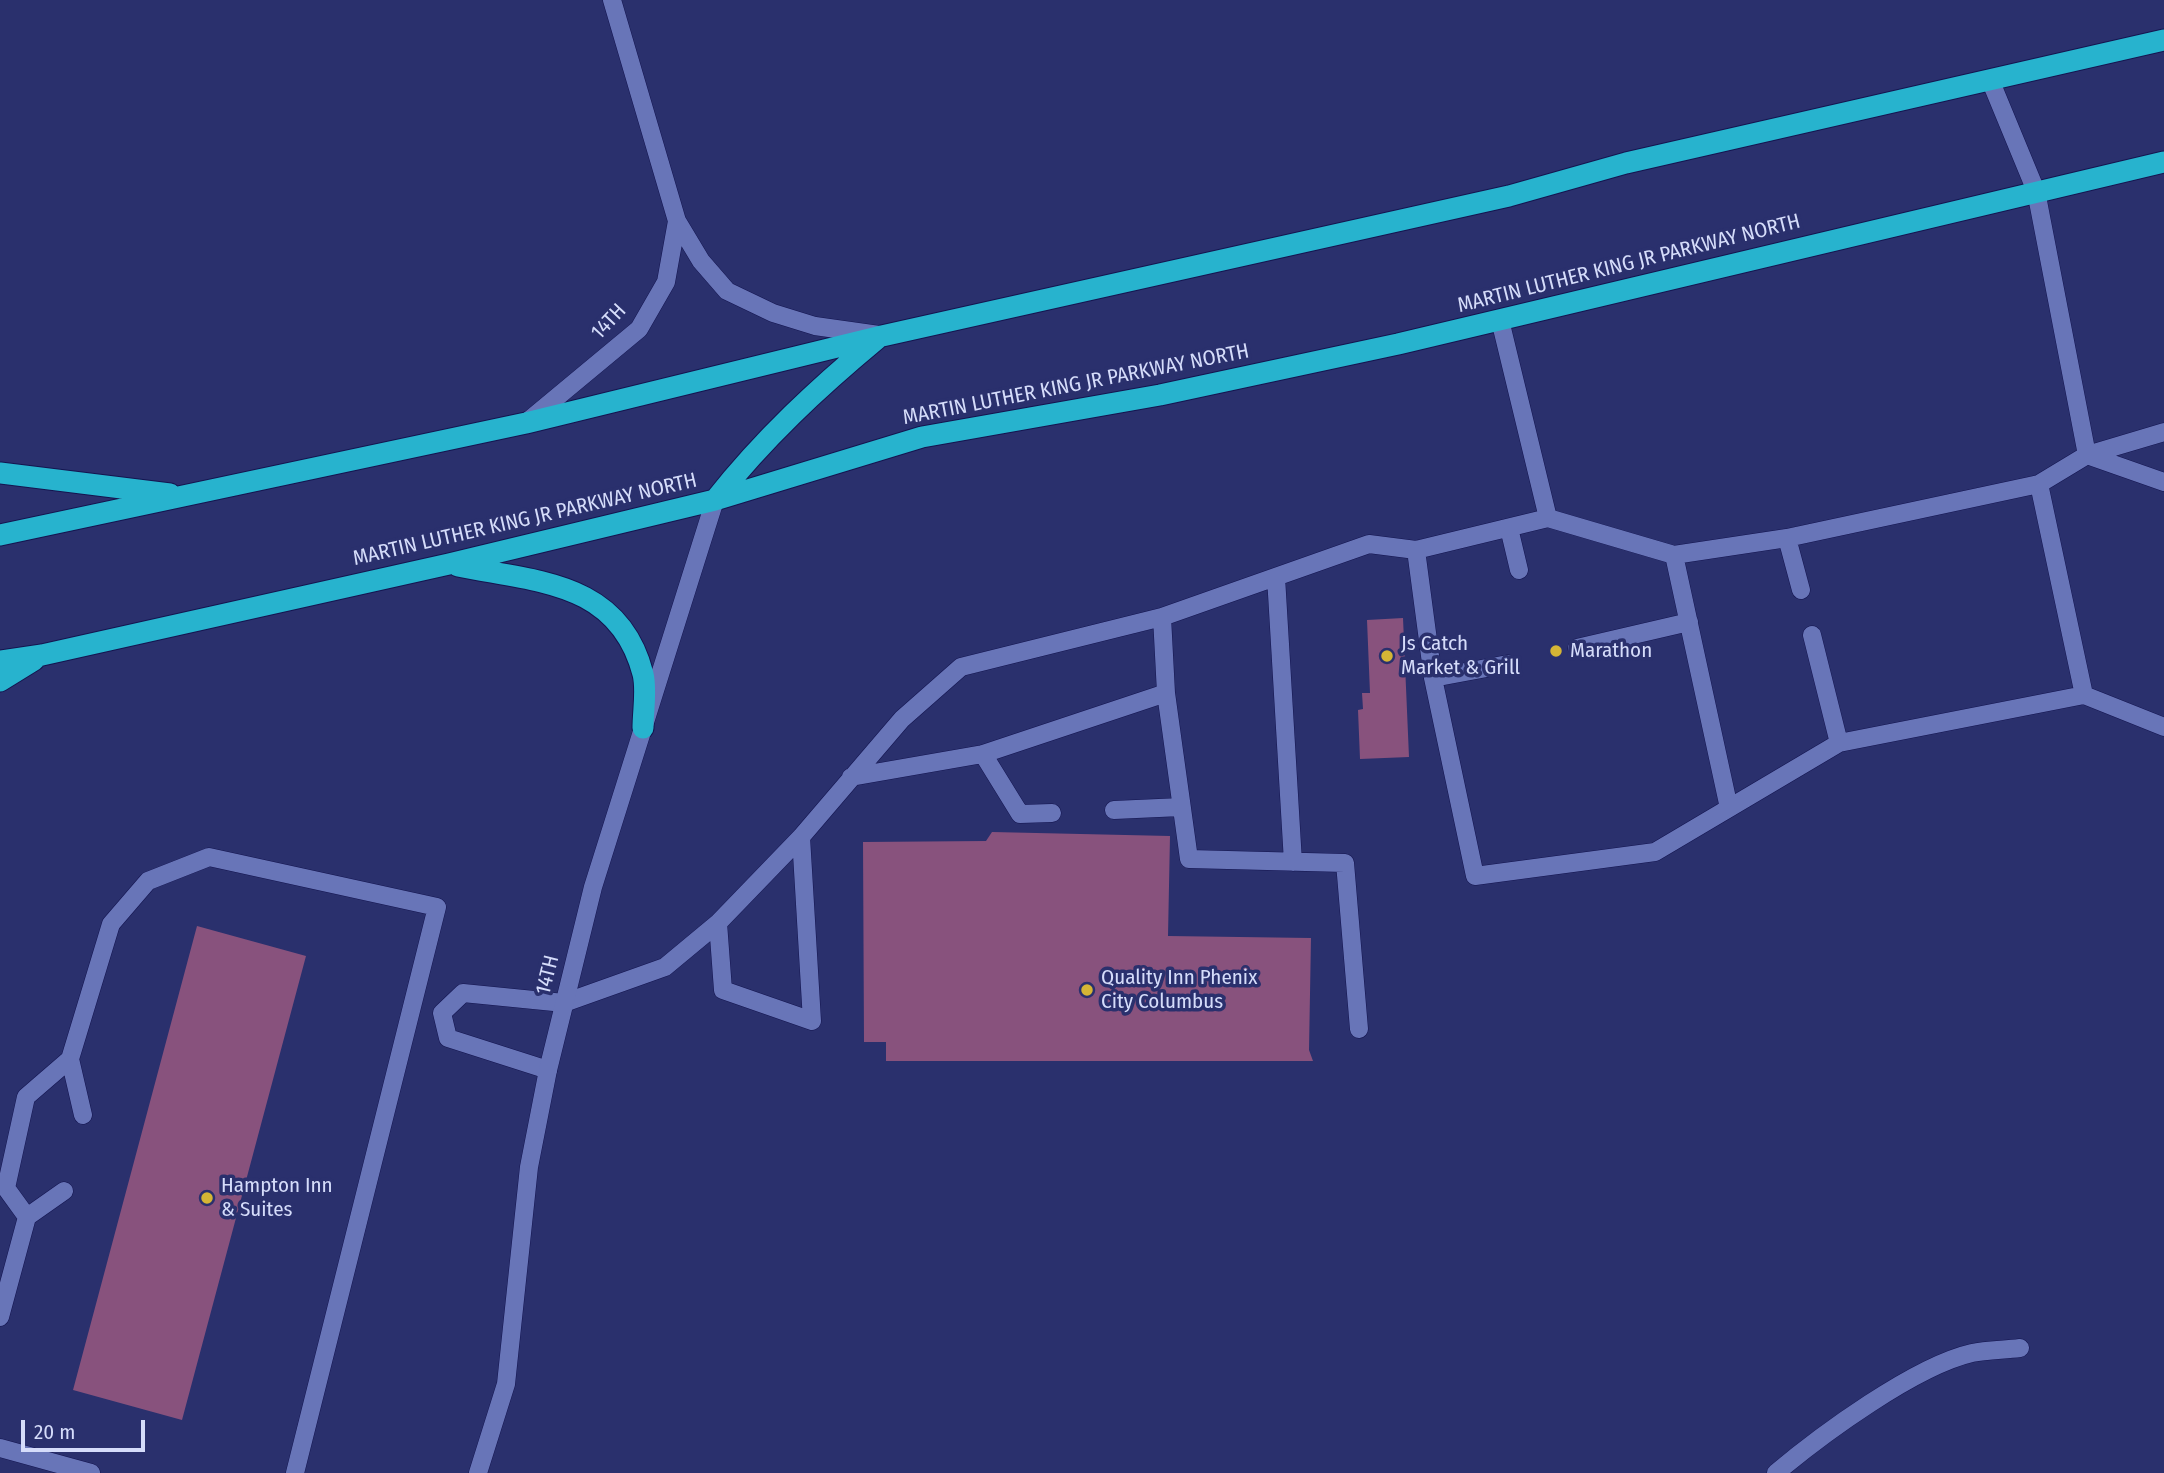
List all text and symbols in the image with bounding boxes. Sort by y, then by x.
street label: MARTIN LUTHER KING JR PARKWAY NORTH [1455,209,1803,319]
street label: 14TH [586,299,632,345]
street label: MARTIN LUTHER KING JR PARKWAY NORTH [901,339,1251,431]
street label: MARTIN LUTHER KING JR PARKWAY NORTH [351,468,699,572]
place label: Js Catch Market & Grill [1401,631,1520,681]
place label: Marathon [1570,638,1652,664]
marker: Marathon [1548,643,1564,659]
marker: Js Catch Market & Grill [1379,648,1395,664]
street label: 14TH [531,953,565,997]
place label: Quality Inn Phenix City Columbus [1101,965,1257,1015]
marker: Quality Inn Phenix City Columbus [1079,982,1095,998]
place label: Hampton Inn & Suites [221,1173,333,1223]
marker: Hampton Inn & Suites [199,1190,215,1206]
scale bar [24,1406,149,1450]
text: 20 m [34,1419,75,1445]

